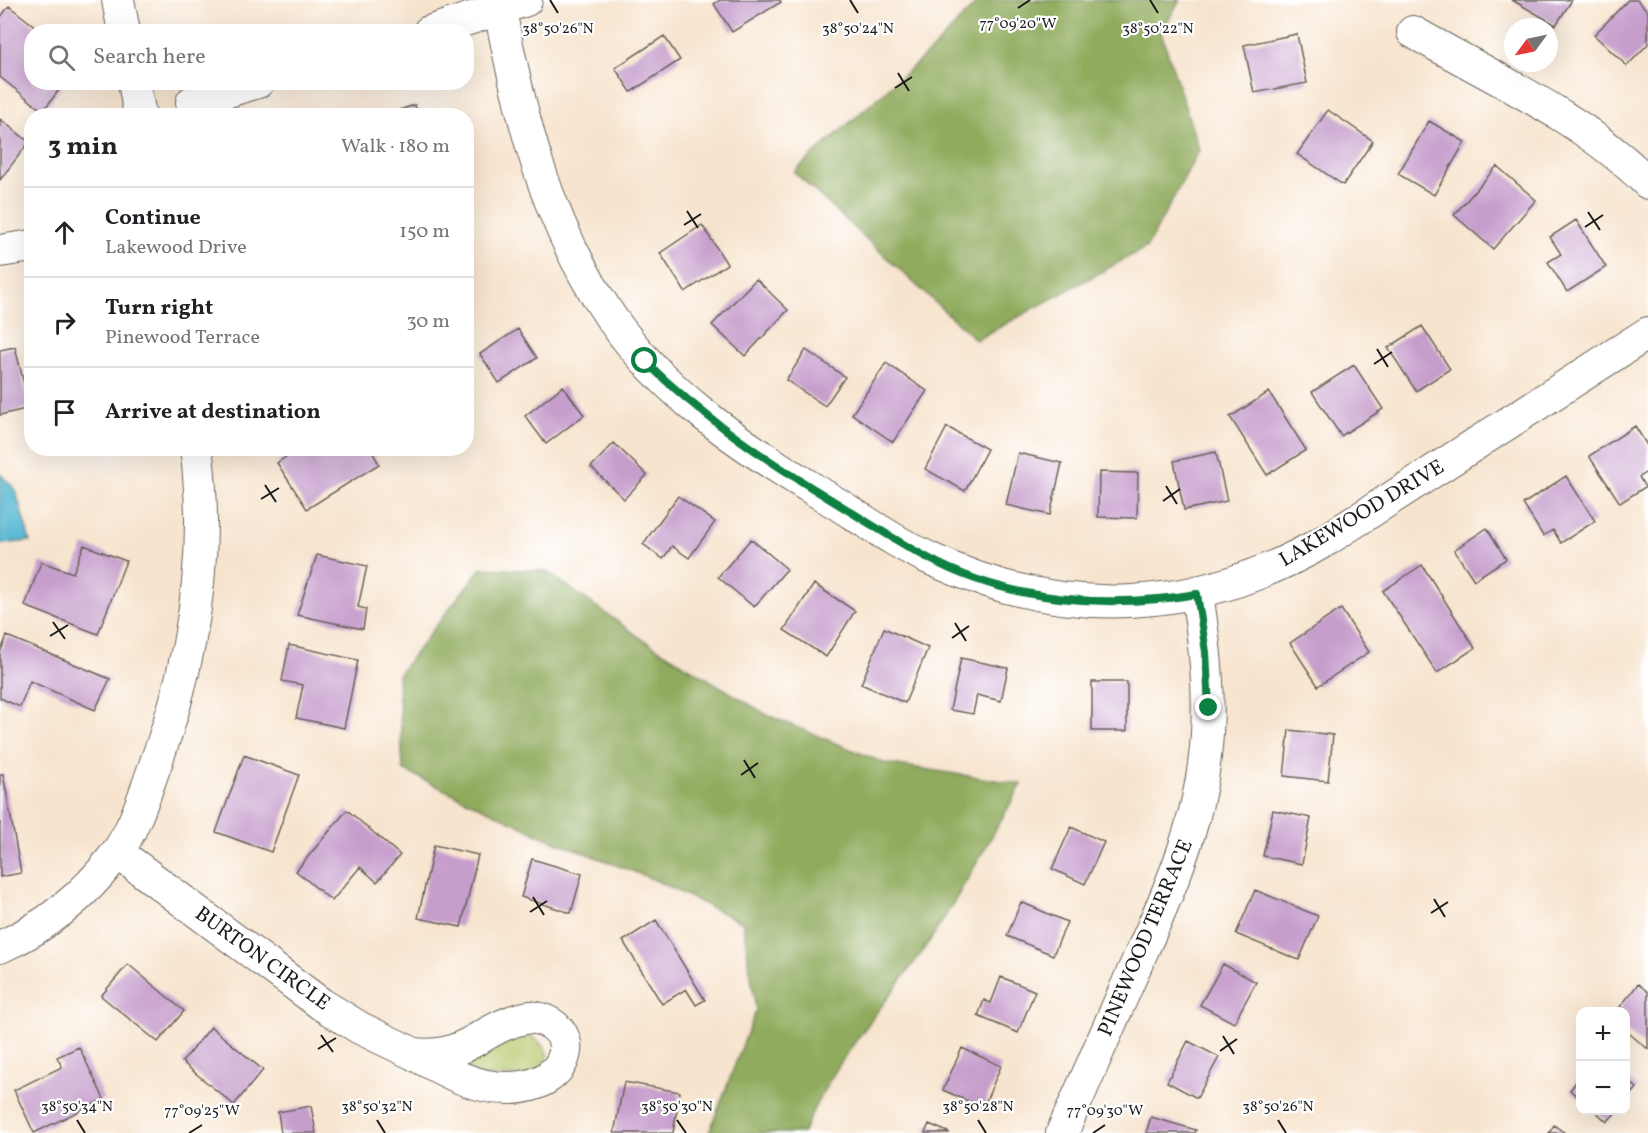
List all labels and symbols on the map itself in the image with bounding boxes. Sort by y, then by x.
text: 77°09'20"W [980,14,1056,35]
north arrow [1504,18,1558,72]
text: 38°50'26"N [522,19,594,40]
text: 38°50'24"N [822,19,894,40]
text: 38°50'22"N [1122,19,1194,40]
route start [631,347,657,373]
street label: LAKEWOOD DRIVE [1274,453,1450,575]
route end [1195,694,1221,720]
street label: PINEWOOD TERRACE [1091,835,1201,1041]
street label: BURTON CIRCLE [188,900,336,1018]
text: 38°50'34"N [41,1097,113,1118]
text: 38°50'32"N [341,1097,413,1118]
text: 38°50'30"N [641,1097,713,1118]
text: 38°50'28"N [942,1097,1014,1118]
text: 38°50'26"N [1242,1097,1314,1118]
text: 77°09'25"W [164,1101,240,1122]
text: 77°09'30"W [1067,1101,1143,1122]

